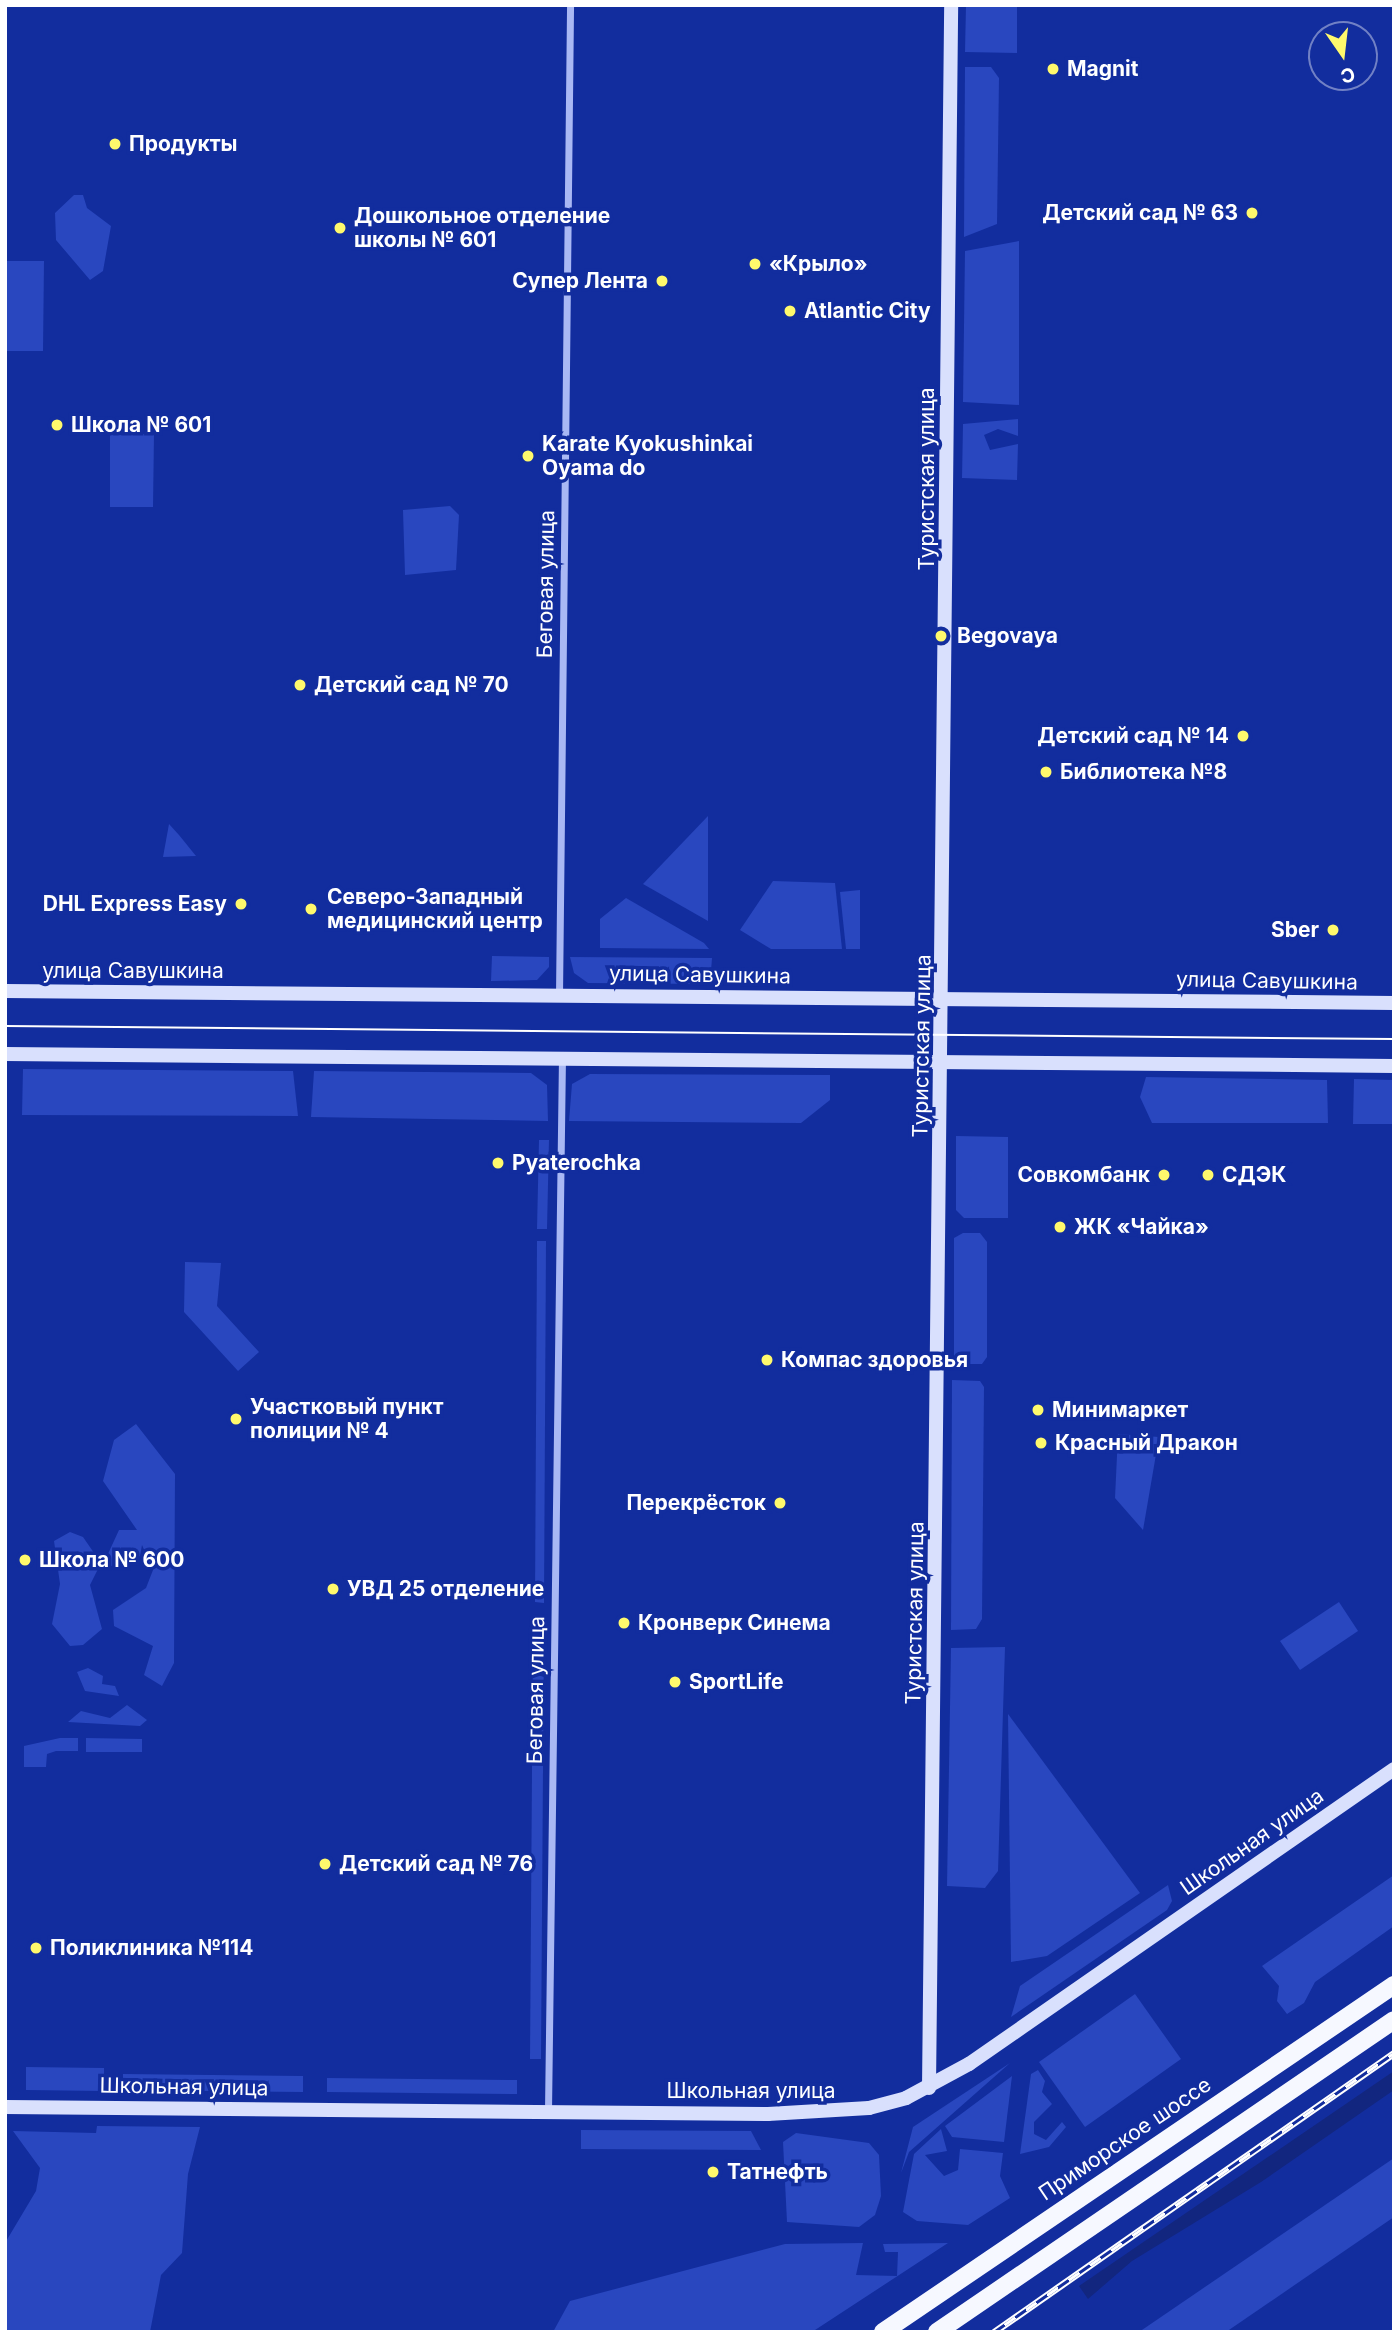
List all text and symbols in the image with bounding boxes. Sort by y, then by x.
north arrow [1308,21,1378,91]
place label: Magnit [1067,56,1138,82]
marker: Magnit [1045,61,1061,77]
text: С [1338,62,1357,88]
place label: Продукты [129,131,238,157]
marker: Продукты [107,136,123,152]
place label: Детский сад № 63 [1042,200,1238,226]
place label: Дошкольное отделение школы № 601 [354,203,610,253]
marker: Детский сад № 63 [1244,205,1260,221]
marker: Дошкольное отделение школы № 601 [332,220,348,236]
place label: «Крыло» [769,251,868,277]
marker: «Крыло» [747,256,763,272]
place label: Супер Лента [512,268,648,294]
marker: Супер Лента [654,273,670,289]
place label: Atlantic City [804,298,931,324]
marker: Atlantic City [782,303,798,319]
street label: Туристская улица [914,387,940,571]
place label: Школа № 601 [71,412,211,438]
marker: Школа № 601 [49,417,65,433]
place label: Karate Kyokushinkai Oyama do [542,431,753,481]
marker: Karate Kyokushinkai Oyama do [520,448,536,464]
street label: Беговая улица [532,510,560,658]
place label: Begovaya [957,623,1058,649]
marker: Begovaya [931,626,951,646]
place label: Детский сад № 70 [314,672,509,698]
marker: Детский сад № 70 [292,677,308,693]
place label: Детский сад № 14 [1037,723,1229,749]
marker: Детский сад № 14 [1235,728,1251,744]
place label: Библиотека №8 [1060,759,1227,785]
marker: Библиотека №8 [1038,764,1054,780]
place label: Северо-Западный медицинский центр [327,884,543,934]
place label: DHL Express Easy [43,891,227,917]
marker: DHL Express Easy [233,896,249,912]
marker: Северо-Западный медицинский центр [301,899,321,919]
place label: Sber [1271,917,1319,943]
marker: Sber [1325,922,1341,938]
street label: Туристская улица [908,954,936,1138]
street label: улица Савушкина [42,958,224,984]
street label: улица Савушкина [609,961,791,989]
street label: улица Савушкина [1176,967,1358,995]
place label: Pyaterochka [512,1150,641,1176]
marker: Pyaterochka [490,1155,506,1171]
place label: Совкомбанк [1017,1162,1150,1188]
place label: СДЭК [1222,1162,1286,1188]
marker: Совкомбанк [1156,1167,1172,1183]
marker: СДЭК [1200,1167,1216,1183]
place label: ЖК «Чайка» [1074,1214,1209,1240]
marker: ЖК «Чайка» [1052,1219,1068,1235]
place label: Компас здоровья [781,1347,968,1373]
marker: Компас здоровья [759,1352,775,1368]
place label: Участковый пункт полиции № 4 [250,1394,443,1444]
place label: Минимаркет [1052,1397,1188,1423]
marker: Минимаркет [1030,1402,1046,1418]
marker: Участковый пункт полиции № 4 [228,1411,244,1427]
place label: Красный Дракон [1055,1430,1238,1456]
marker: Красный Дракон [1033,1435,1049,1451]
place label: Перекрёсток [626,1490,766,1516]
marker: Перекрёсток [772,1495,788,1511]
street label: Туристская улица [901,1521,929,1705]
place label: Школа № 600 [39,1547,184,1573]
marker: Школа № 600 [17,1552,33,1568]
place label: УВД 25 отделение [347,1576,544,1602]
marker: УВД 25 отделение [325,1581,341,1597]
place label: Кронверк Синема [638,1610,831,1636]
marker: Кронверк Синема [616,1615,632,1631]
street label: Беговая улица [522,1616,550,1764]
place label: SportLife [689,1669,784,1695]
marker: SportLife [667,1674,683,1690]
street label: Школьная улица [1176,1783,1328,1901]
place label: Детский сад № 76 [339,1851,533,1877]
marker: Детский сад № 76 [317,1856,333,1872]
place label: Поликлиника №114 [50,1935,253,1961]
marker: Поликлиника №114 [28,1940,44,1956]
street label: Приморское шоссе [1034,2072,1216,2206]
street label: Школьная улица [99,2073,269,2101]
street label: Школьная улица [667,2078,835,2104]
place label: Татнефть [727,2159,828,2185]
marker: Татнефть [705,2164,721,2180]

